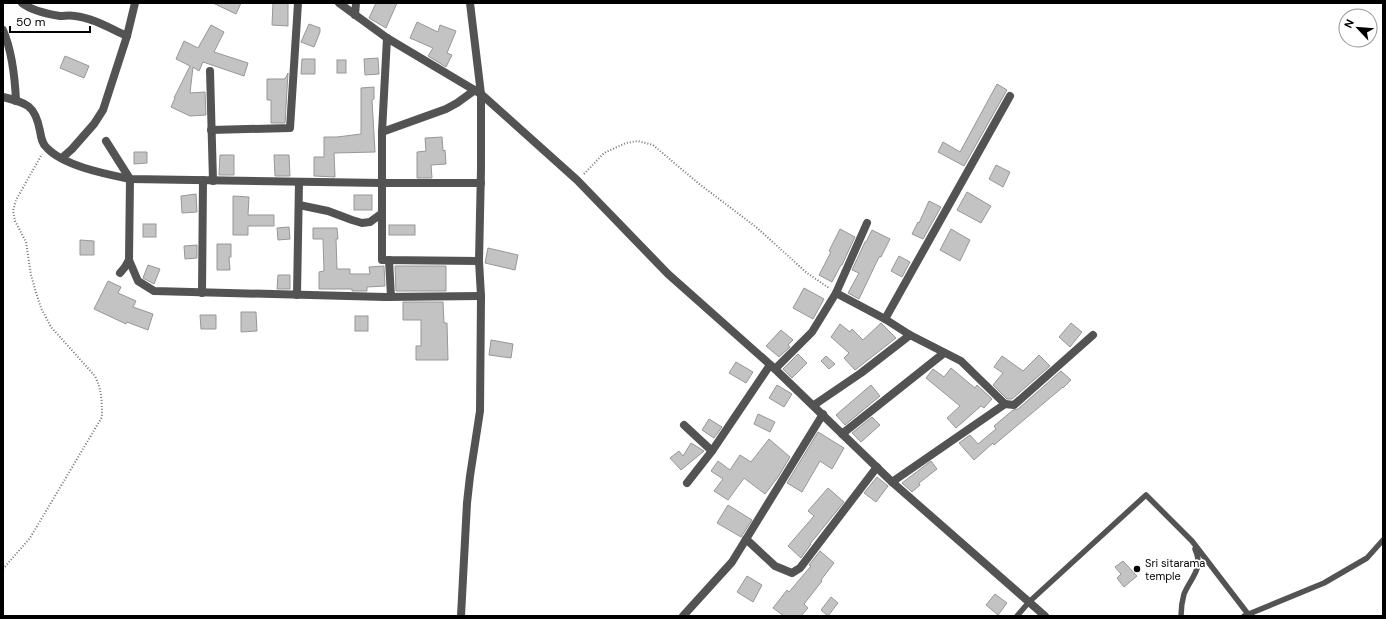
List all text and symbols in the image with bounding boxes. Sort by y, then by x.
scale bar [10,8,90,34]
north arrow [1338,8,1378,48]
text: 50 m [16,14,45,30]
text: N [1341,17,1357,30]
place label: Sri sitarama temple [1145,556,1205,583]
marker: Sri sitarama temple [1132,564,1142,574]

